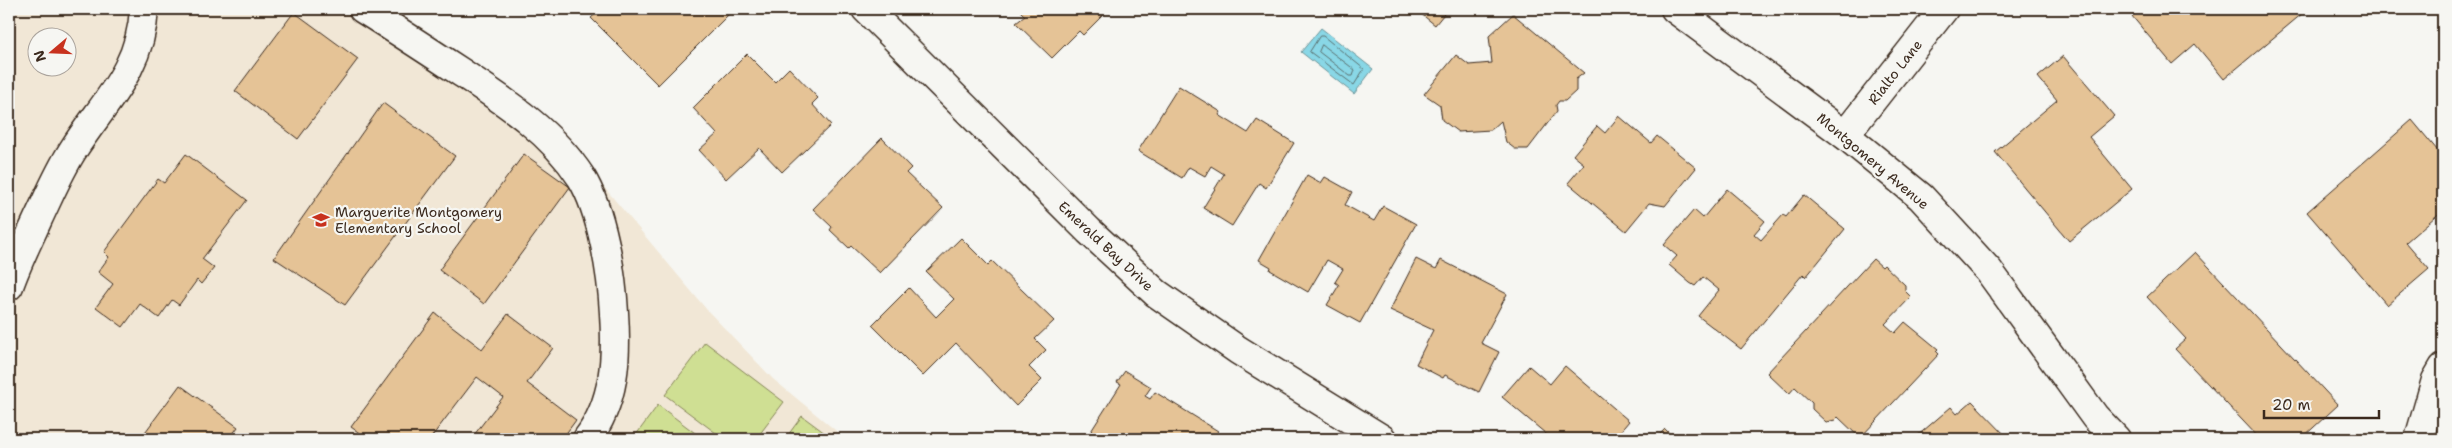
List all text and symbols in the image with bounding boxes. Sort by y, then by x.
north arrow [28,28,78,78]
street label: Rialto Lane [1864,36,1926,108]
text: N [29,48,50,64]
street label: Montgomery Avenue [1813,109,1933,213]
street label: Emerald Bay Drive [1055,197,1157,295]
place label: Marguerite Montgomery Elementary School [335,203,502,237]
school or university icon: Marguerite Montgomery Elementary School [311,210,331,230]
scale bar [2264,388,2380,420]
text: 20 m [2272,395,2311,415]

